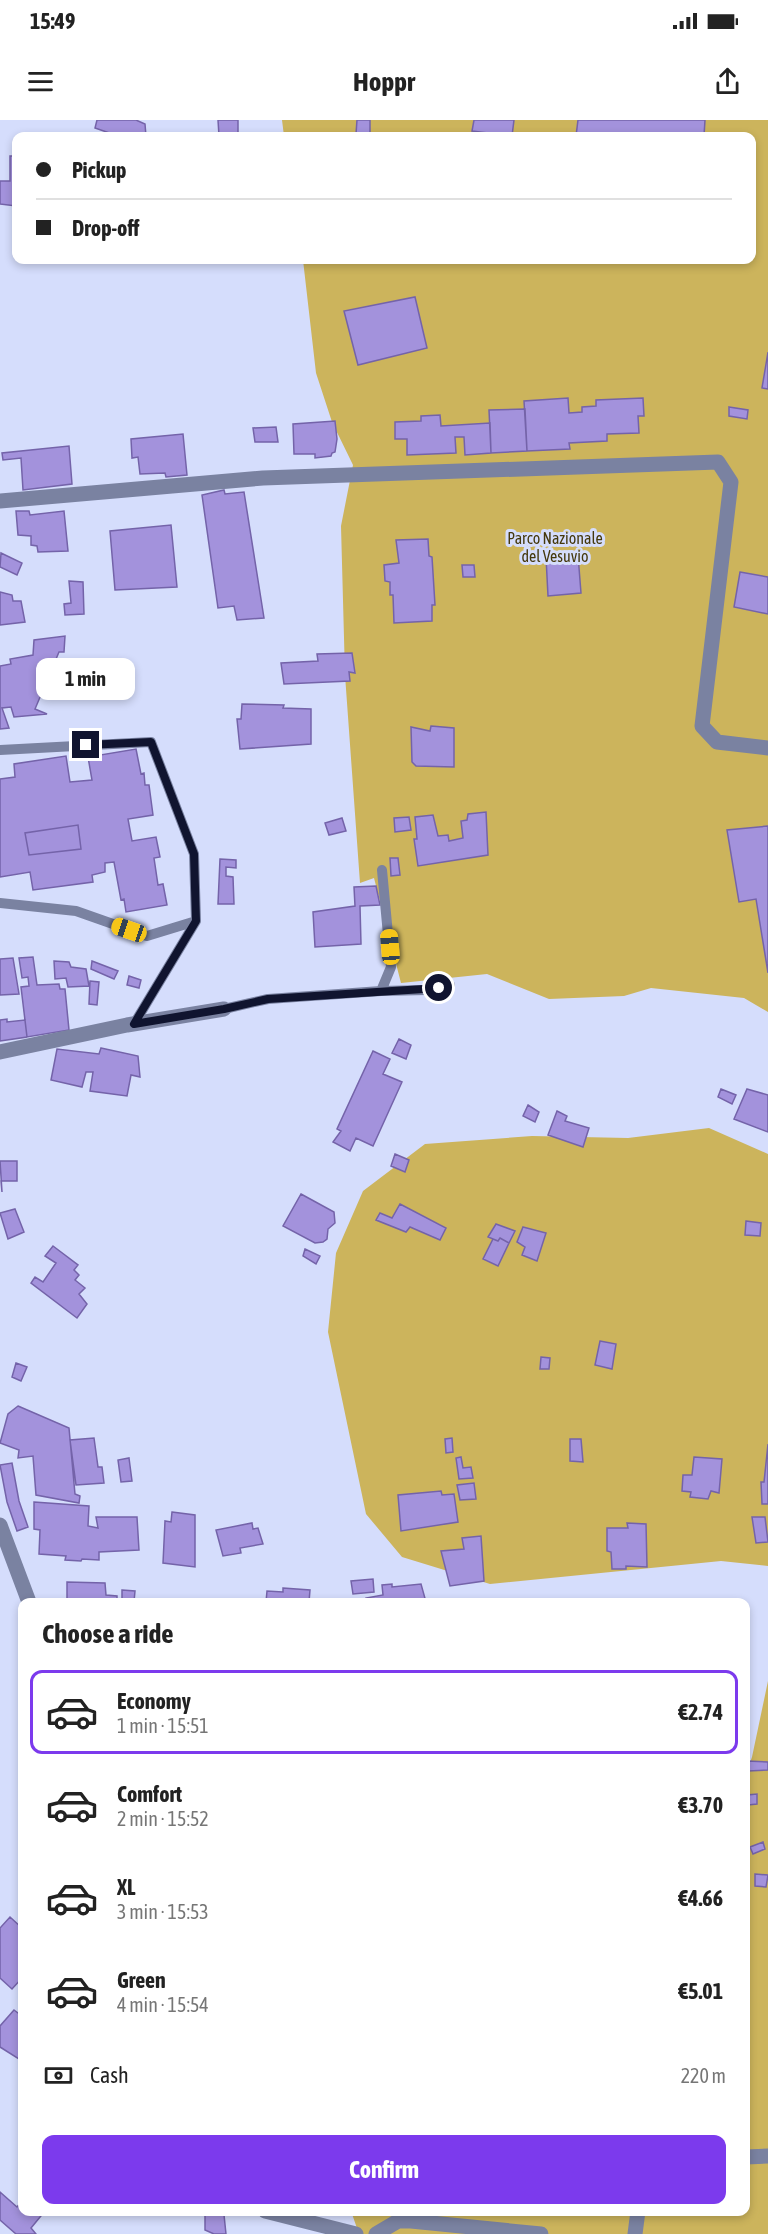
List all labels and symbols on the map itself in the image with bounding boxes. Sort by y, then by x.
park label: Parco Nazionale del Vesuvio [507,529,603,565]
callout: 1 min [36,658,136,700]
route end [72,731,99,758]
car [109,916,149,944]
car [379,928,401,966]
route start [425,974,452,1001]

